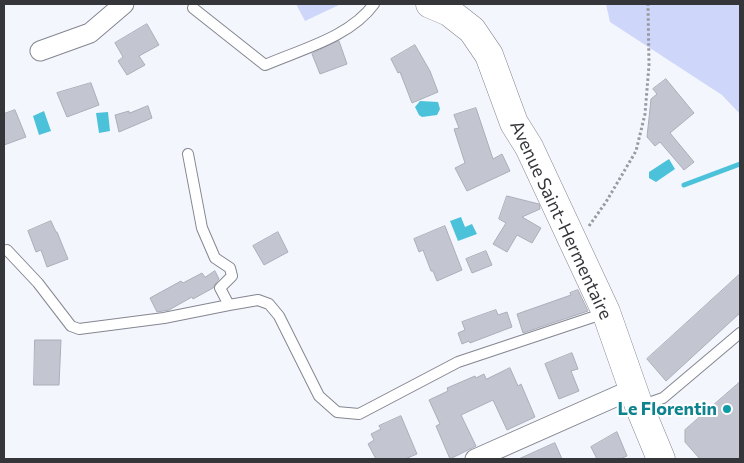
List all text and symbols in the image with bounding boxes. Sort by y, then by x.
street label: Avenue Saint-Hermentaire [505,117,617,323]
place label: Le Florentin [617,398,717,420]
marker: Le Florentin [721,403,733,415]

